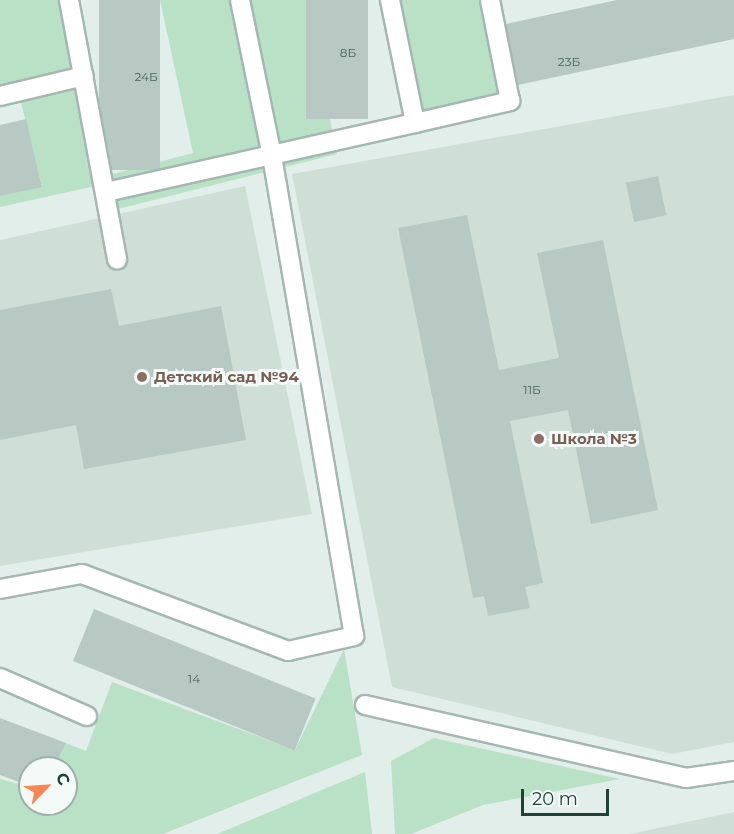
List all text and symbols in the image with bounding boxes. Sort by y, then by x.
house number: 8Б [340,46,356,60]
house number: 23Б [558,55,580,69]
house number: 24Б [134,70,158,84]
place label: Детский сад №94 [154,368,299,386]
marker: Детский сад №94 [135,370,149,384]
house number: 11Б [523,383,541,397]
place label: Школа №3 [551,430,637,448]
marker: Школа №3 [532,432,546,446]
house number: 14 [188,672,200,686]
north arrow [18,756,78,816]
text: С [52,770,74,788]
scale bar [524,777,612,815]
text: 20 m [532,788,578,810]

